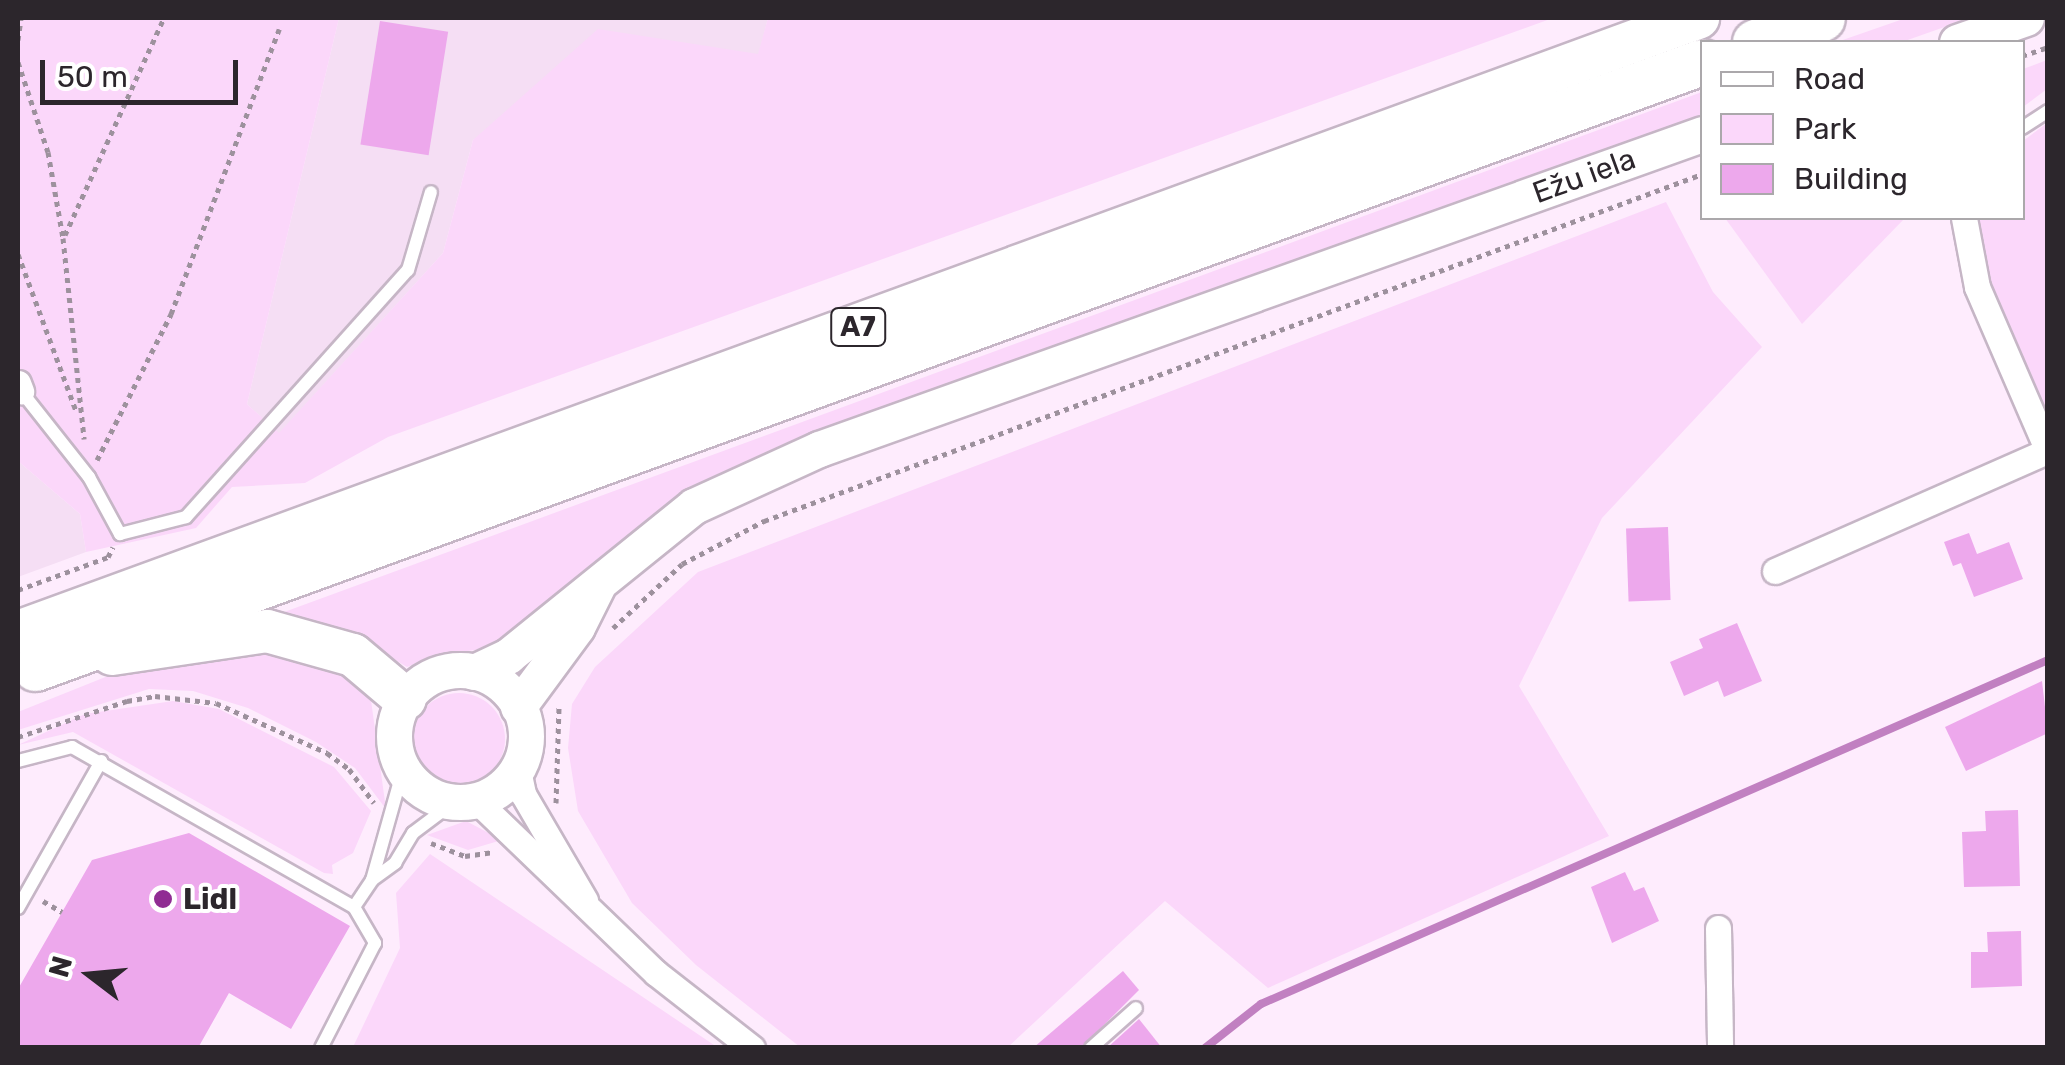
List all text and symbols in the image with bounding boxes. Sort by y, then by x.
scale bar [45,40,242,102]
legend [1700,40,2025,220]
text: 50 m [57,59,128,95]
text: Road [1794,61,1865,97]
text: Park [1794,111,1856,147]
street label: Ežu iela [1528,141,1640,211]
text: Building [1794,161,1908,197]
road number: A7 [828,304,888,350]
place label: Lidl [183,881,237,917]
marker: Lidl [152,888,174,910]
north arrow [40,925,140,1025]
text: N [42,952,79,981]

